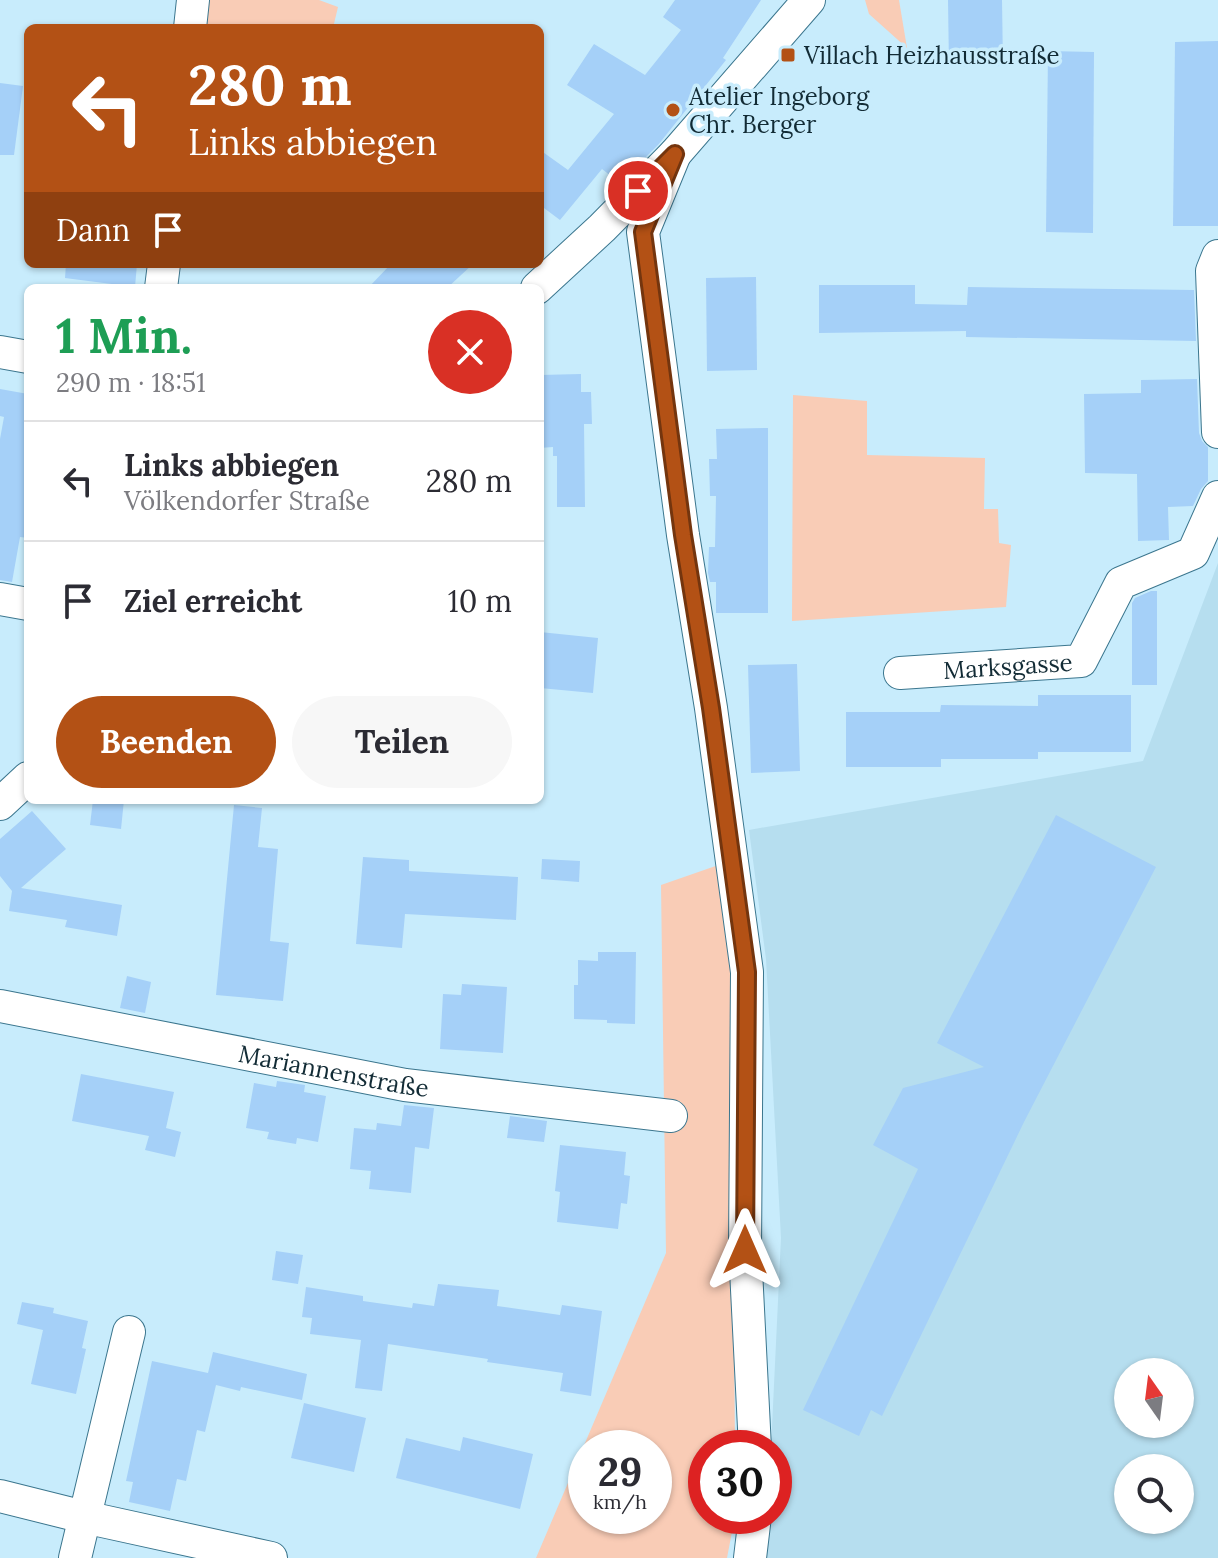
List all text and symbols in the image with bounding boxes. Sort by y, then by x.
place label: Villach Heizhausstraße [803,40,1060,71]
marker: Villach Heizhausstraße [779,46,797,64]
text: 280 m [188,49,352,120]
icon: left [56,56,160,160]
place label: Atelier Ingeborg Chr. Berger [688,81,870,140]
marker: Atelier Ingeborg Chr. Berger [664,101,682,119]
text: Links abbiegen [188,119,437,165]
pin [604,157,672,225]
icon: arrive [616,169,660,213]
icon: arrive [146,208,190,252]
text: Dann [56,211,130,249]
text: 1 Min. [56,305,192,366]
button: close [428,310,512,394]
text: 290 m · 18:51 [56,366,206,399]
text: Links abbiegen [124,446,339,484]
icon: left [56,459,100,503]
text: 280 m [426,462,512,500]
text: Völkendorfer Straße [124,484,370,517]
icon: arrive [56,579,100,623]
text: Ziel erreicht [124,582,302,620]
text: 10 m [448,582,512,620]
street label: Marksgasse [942,646,1073,686]
button: Beenden [56,696,276,788]
button: Teilen [292,696,512,788]
street label: Mariannenstraße [236,1037,431,1103]
position arrow [703,1208,787,1292]
north arrow [1114,1358,1194,1438]
map controls [1114,1358,1194,1534]
speed limit sign: 30 [688,1430,792,1534]
text: 29 [598,1446,642,1497]
button: search [1114,1454,1194,1534]
text: km/h [593,1489,647,1514]

